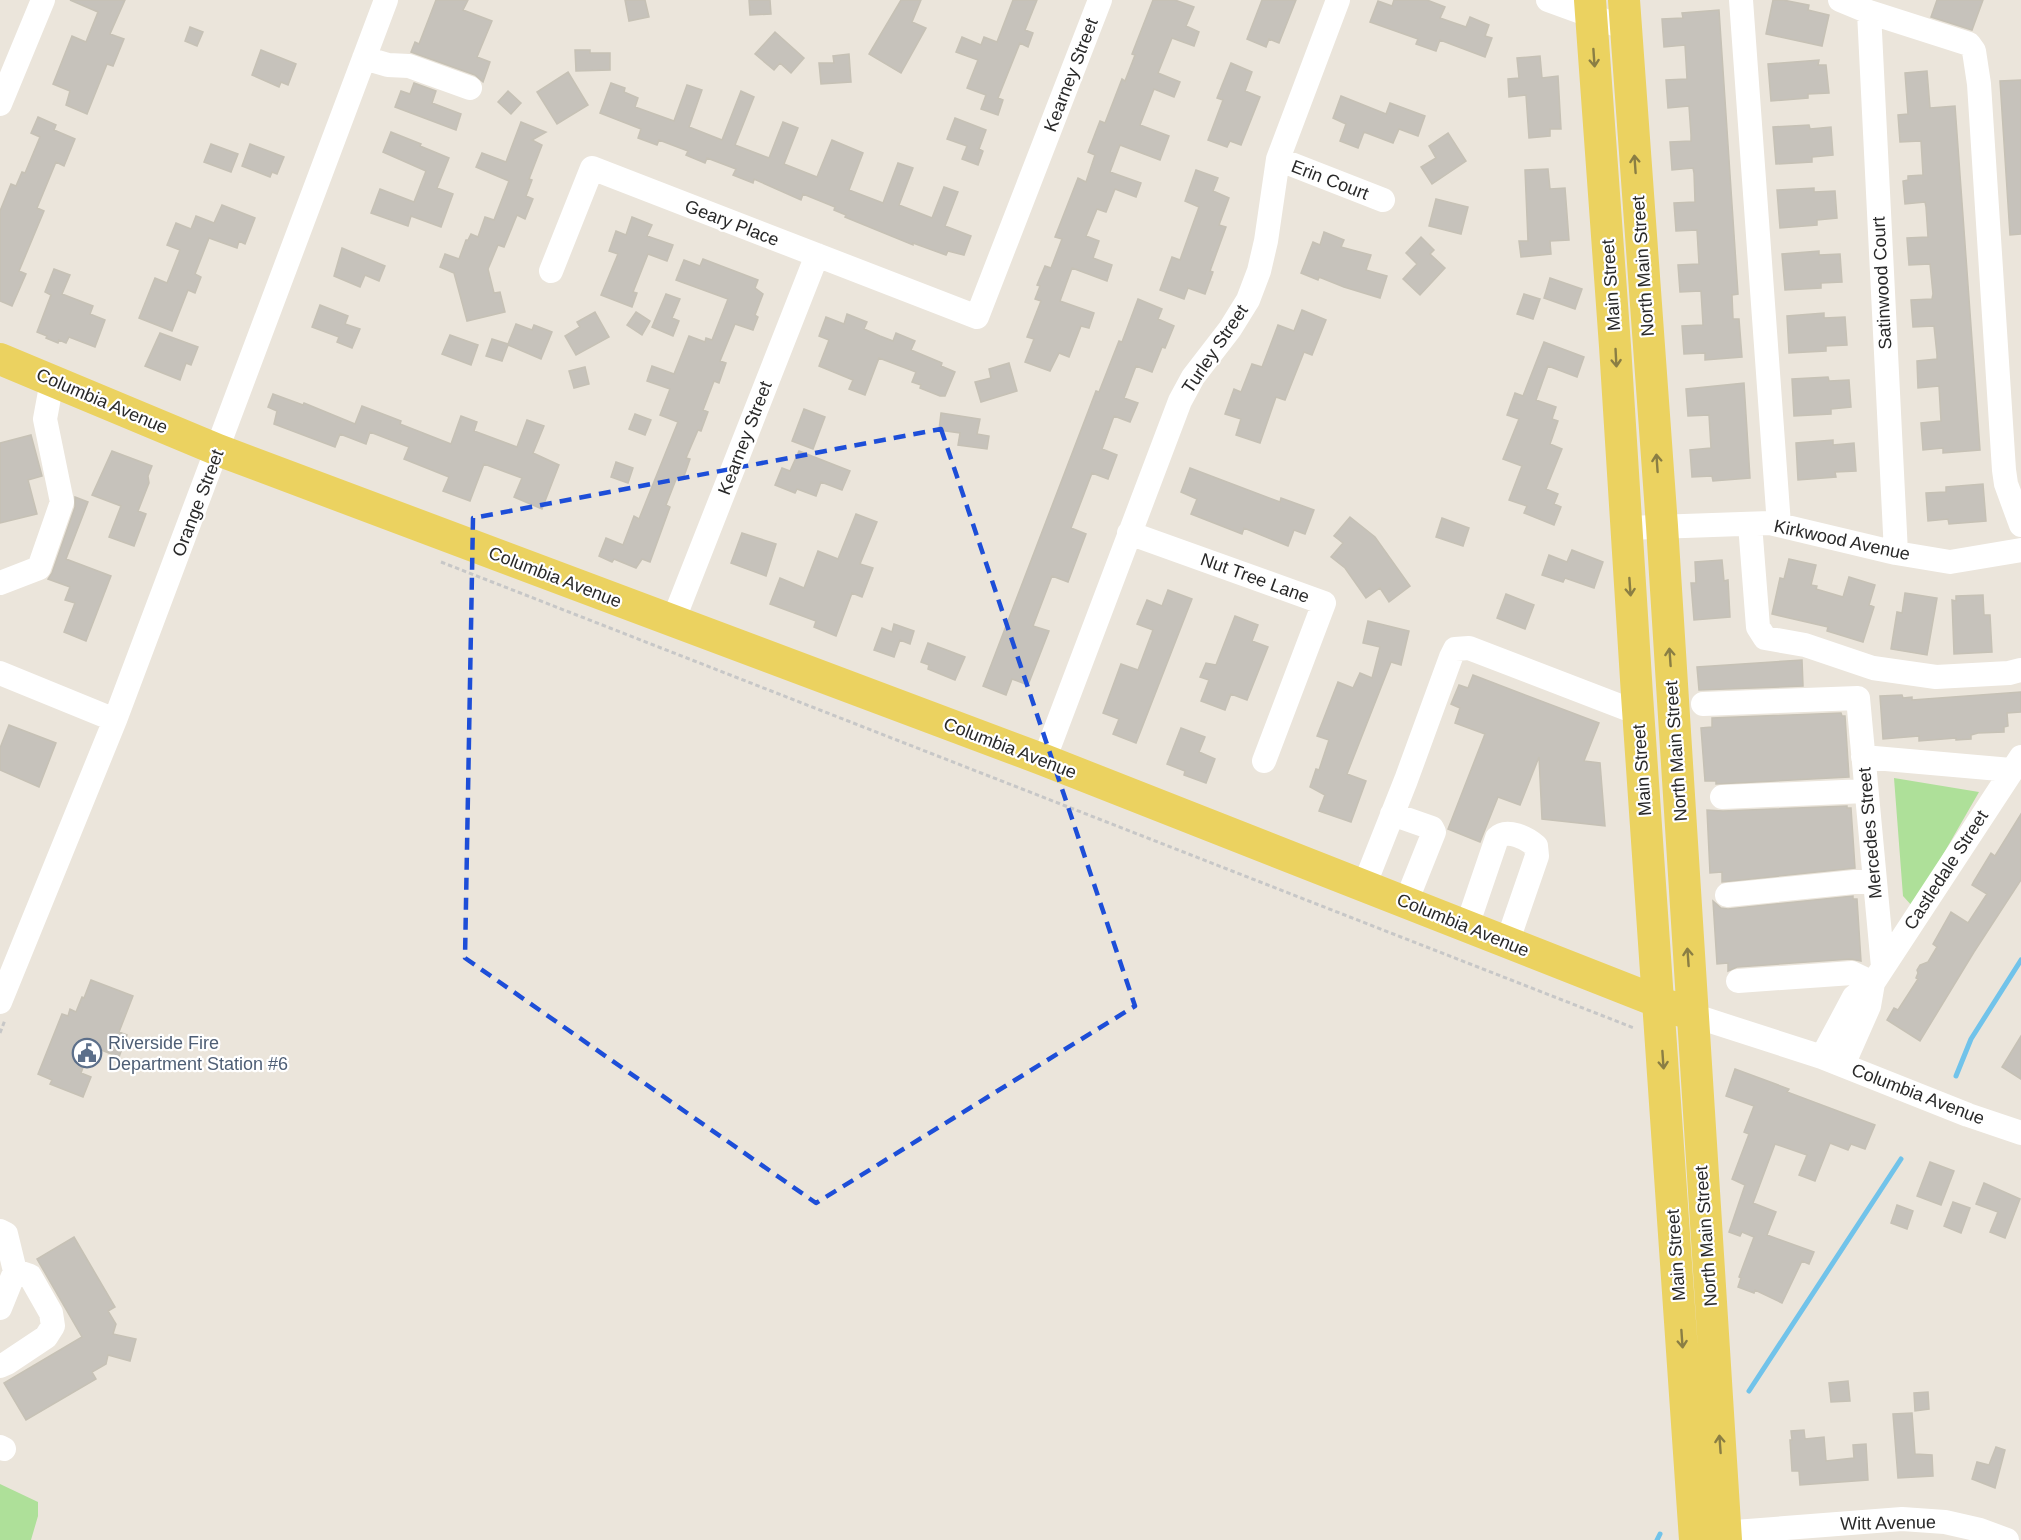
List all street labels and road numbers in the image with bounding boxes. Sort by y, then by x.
street label: Kearney Street [1040,15,1102,135]
street label: Erin Court [1289,156,1371,204]
street label: North Main Street [1628,195,1658,337]
street label: Geary Place [682,196,782,250]
street label: Satinwood Court [1869,216,1895,350]
street label: Main Street [1598,238,1624,332]
street label: Turley Street [1178,301,1252,397]
street label: Columbia Avenue [33,364,171,438]
street label: Kearney Street [714,378,776,498]
street label: Orange Street [168,447,228,559]
street label: Kirkwood Avenue [1772,516,1912,564]
street label: Columbia Avenue [486,542,624,612]
street label: Nut Tree Lane [1198,549,1312,607]
street label: North Main Street [1661,680,1691,822]
street label: Columbia Avenue [941,713,1079,783]
street label: Main Street [1629,723,1655,817]
street label: Mercedes Street [1854,766,1886,900]
street label: Castledale Street [1900,807,1992,933]
street label: Columbia Avenue [1394,889,1532,961]
street label: Columbia Avenue [1849,1059,1987,1129]
street label: North Main Street [1691,1165,1721,1307]
street label: Main Street [1663,1208,1689,1302]
street label: Witt Avenue [1840,1512,1936,1534]

